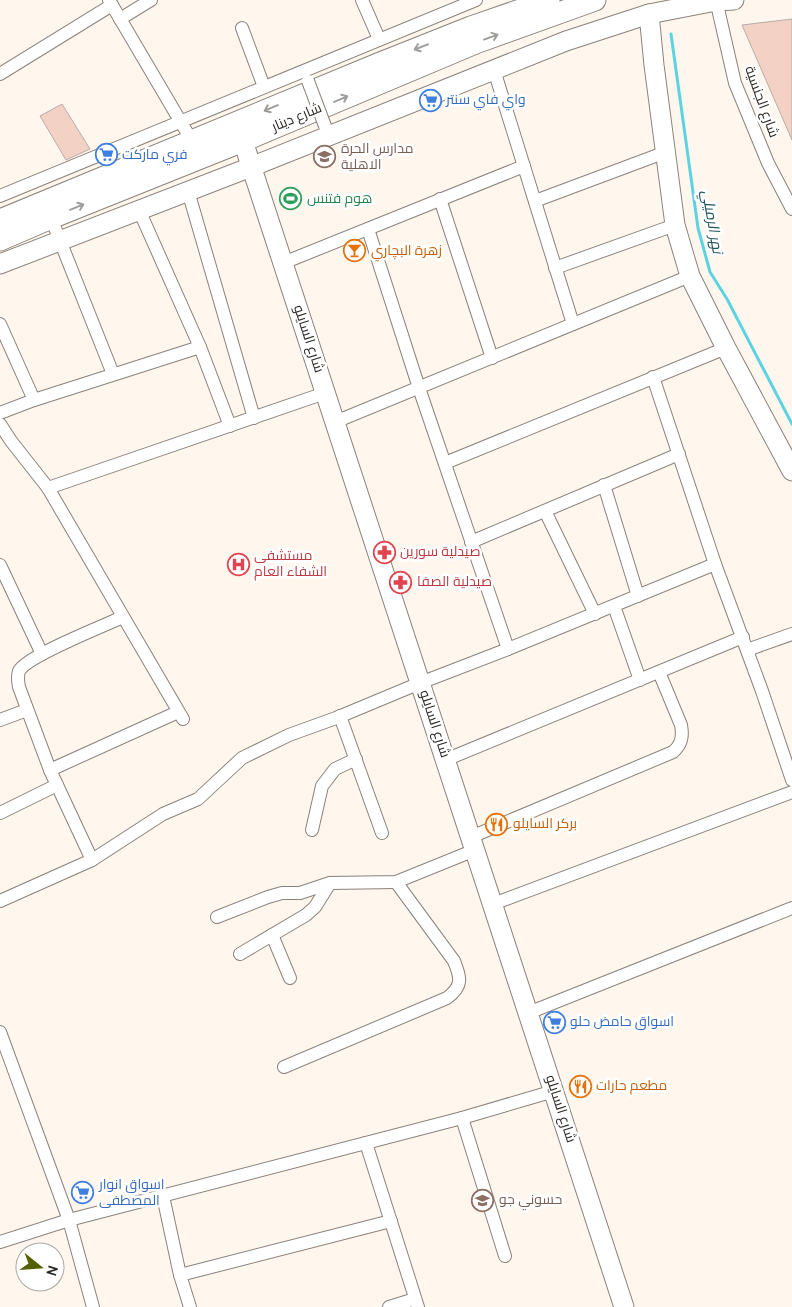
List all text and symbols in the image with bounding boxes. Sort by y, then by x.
one-way arrow [483,32,498,41]
one-way arrow [414,42,429,52]
street label: شارع الجنسية [740,64,782,140]
supermarket icon: واي فاي سنتر [418,88,442,112]
place label: واي فاي سنتر [445,92,526,111]
one-way arrow [333,94,348,104]
street label: شارع دينار [268,100,325,137]
one-way arrow [264,104,279,114]
place label: مدارس الحرة الاهلية [341,141,414,174]
supermarket icon: فري ماركت [94,143,118,167]
school or university icon: مدارس الحرة الاهلية [313,145,337,169]
place label: فري ماركت [122,147,188,166]
sports icon: هوم فتنس [279,187,303,211]
water label: نهر الرميلي [695,189,726,257]
place label: هوم فتنس [307,191,372,208]
one-way arrow [69,202,84,212]
bar icon: زهرة البچاري [343,239,367,263]
place label: زهرة البچاري [371,243,442,262]
street label: شارع السايلو [289,303,327,375]
pharmacy icon: صيدلية سورين [372,540,396,564]
place label: صيدلية سورين [400,544,480,561]
place label: مستشفى الشفاء العام [254,548,327,581]
hospital icon: مستشفى الشفاء العام [226,552,250,576]
pharmacy icon: صيدلية الصفا [389,570,413,594]
place label: صيدلية الصفا [417,574,492,591]
street label: شارع السايلو [415,688,453,760]
restaurant icon: بركر السايلو [485,812,509,836]
place label: بركر السايلو [513,816,577,833]
supermarket icon: اسواق حامض حلو [542,1010,566,1034]
place label: اسواق حامض حلو [570,1014,674,1031]
street label: شارع السايلو [541,1073,579,1145]
restaurant icon: مطعم حارات [568,1074,592,1098]
place label: مطعم حارات [596,1078,667,1095]
place label: اسواق انوار المصطفى [98,1177,165,1210]
supermarket icon: اسواق انوار المصطفى [71,1181,95,1205]
school or university icon: حسوني جو [471,1188,495,1212]
place label: حسوني جو [499,1192,562,1211]
north arrow [15,1242,65,1292]
text: N [41,1263,61,1278]

